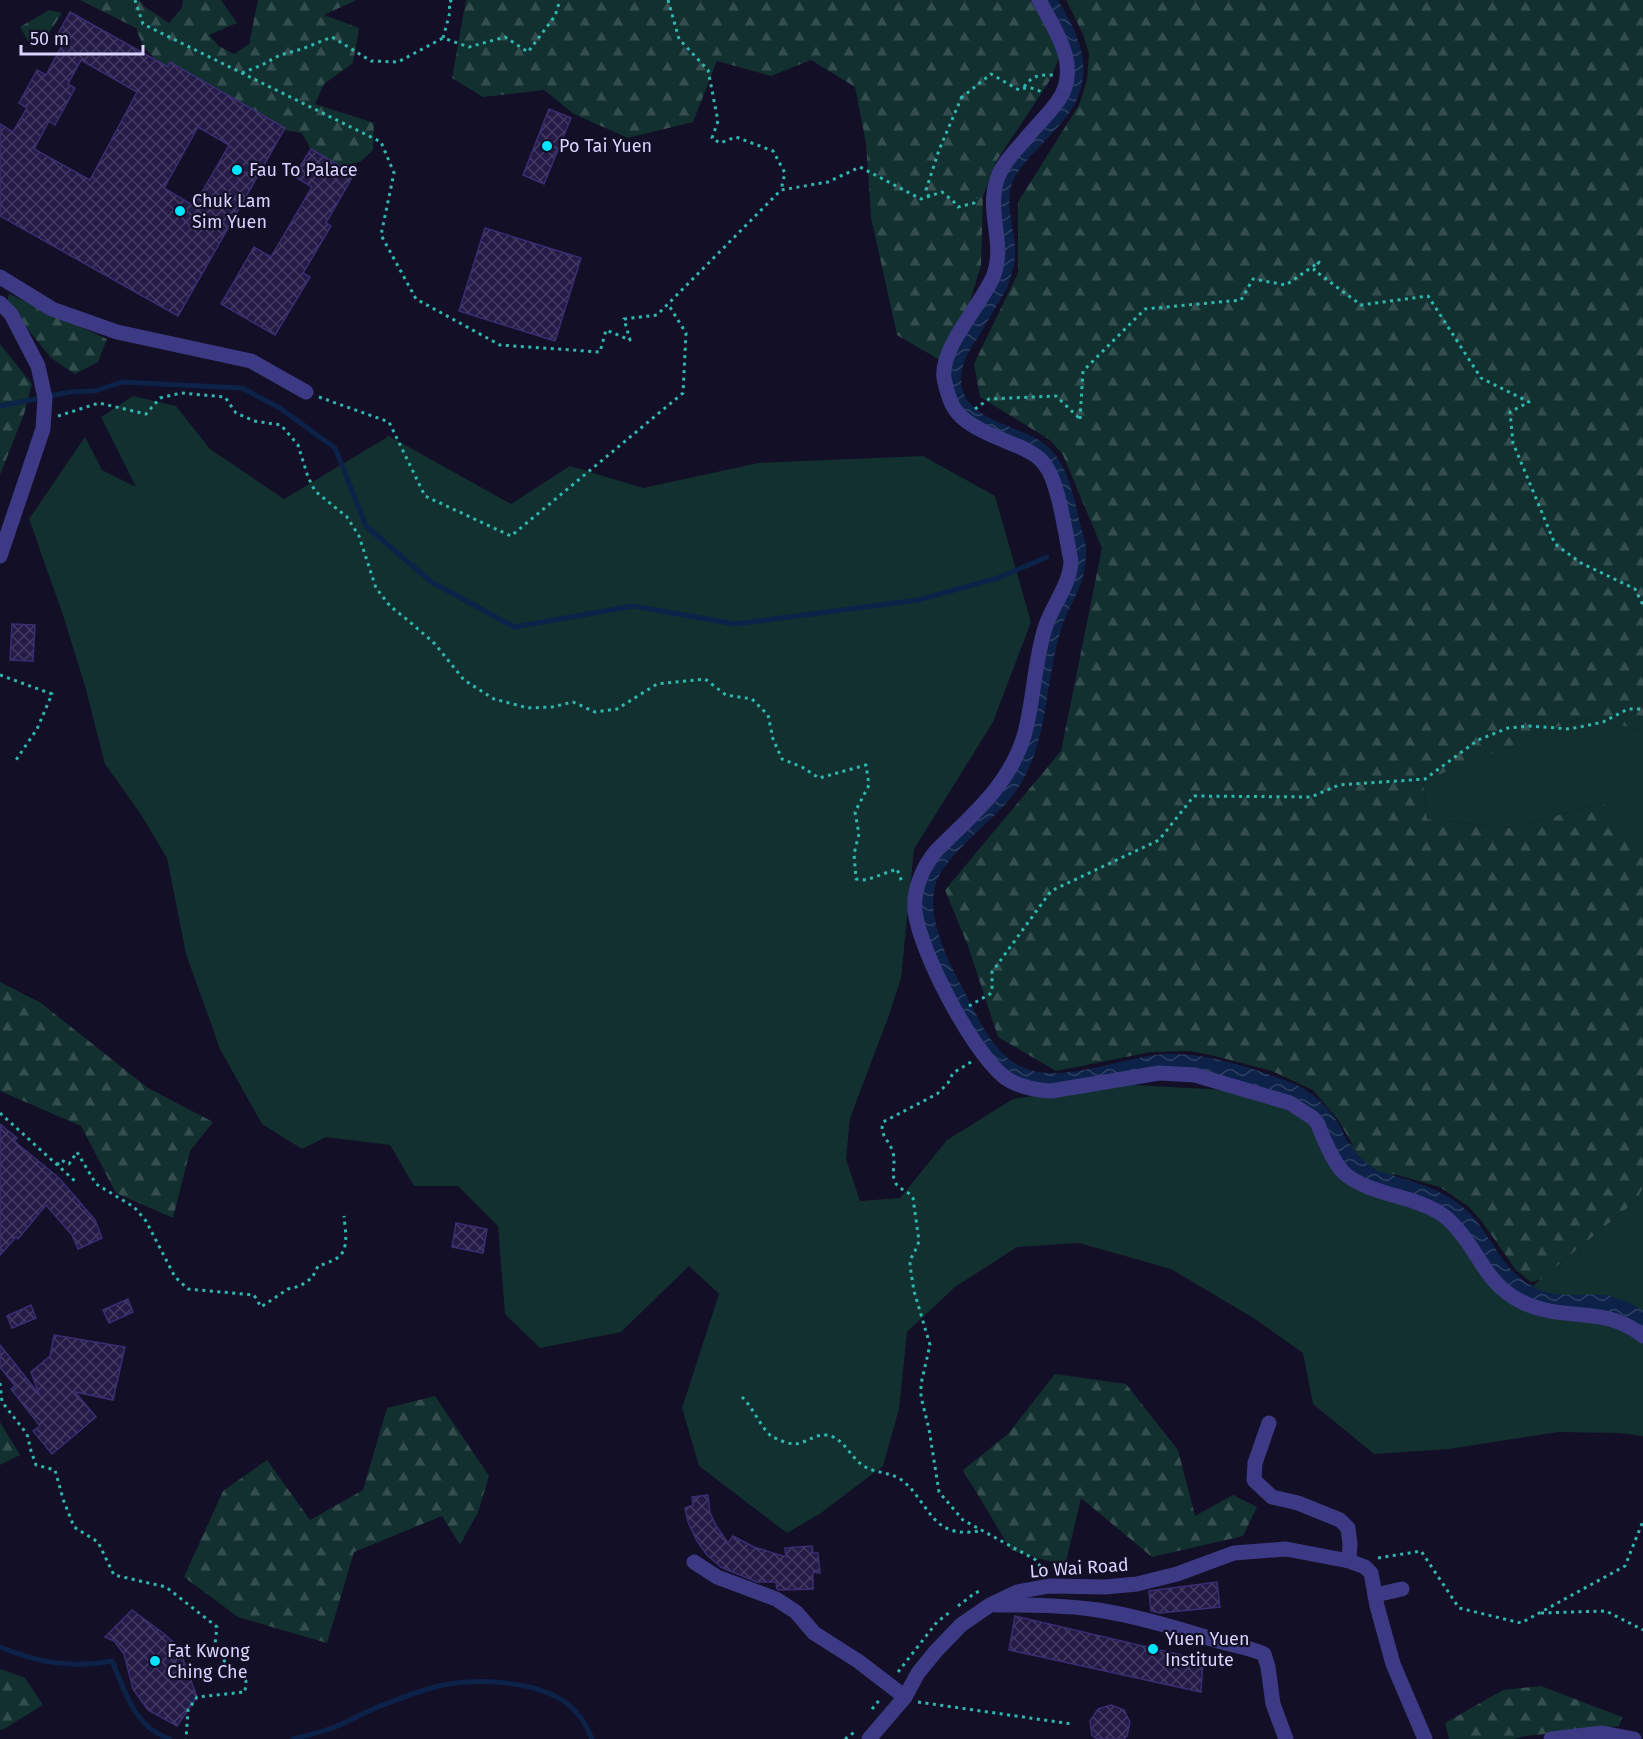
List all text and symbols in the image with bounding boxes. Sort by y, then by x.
scale bar [21,18,142,56]
text: 50 m [30,28,69,50]
place label: Po Tai Yuen [559,135,652,157]
marker: Po Tai Yuen [540,139,554,153]
place label: Fau To Palace [249,159,358,181]
marker: Fau To Palace [230,163,244,177]
place label: Chuk Lam Sim Yuen [192,190,271,233]
marker: Chuk Lam Sim Yuen [173,204,187,218]
street label: Lo Wai Road [1029,1554,1129,1582]
place label: Yuen Yuen Institute [1165,1628,1249,1671]
place label: Fat Kwong Ching Che [167,1640,250,1683]
marker: Yuen Yuen Institute [1146,1642,1160,1656]
marker: Fat Kwong Ching Che [148,1654,162,1668]

